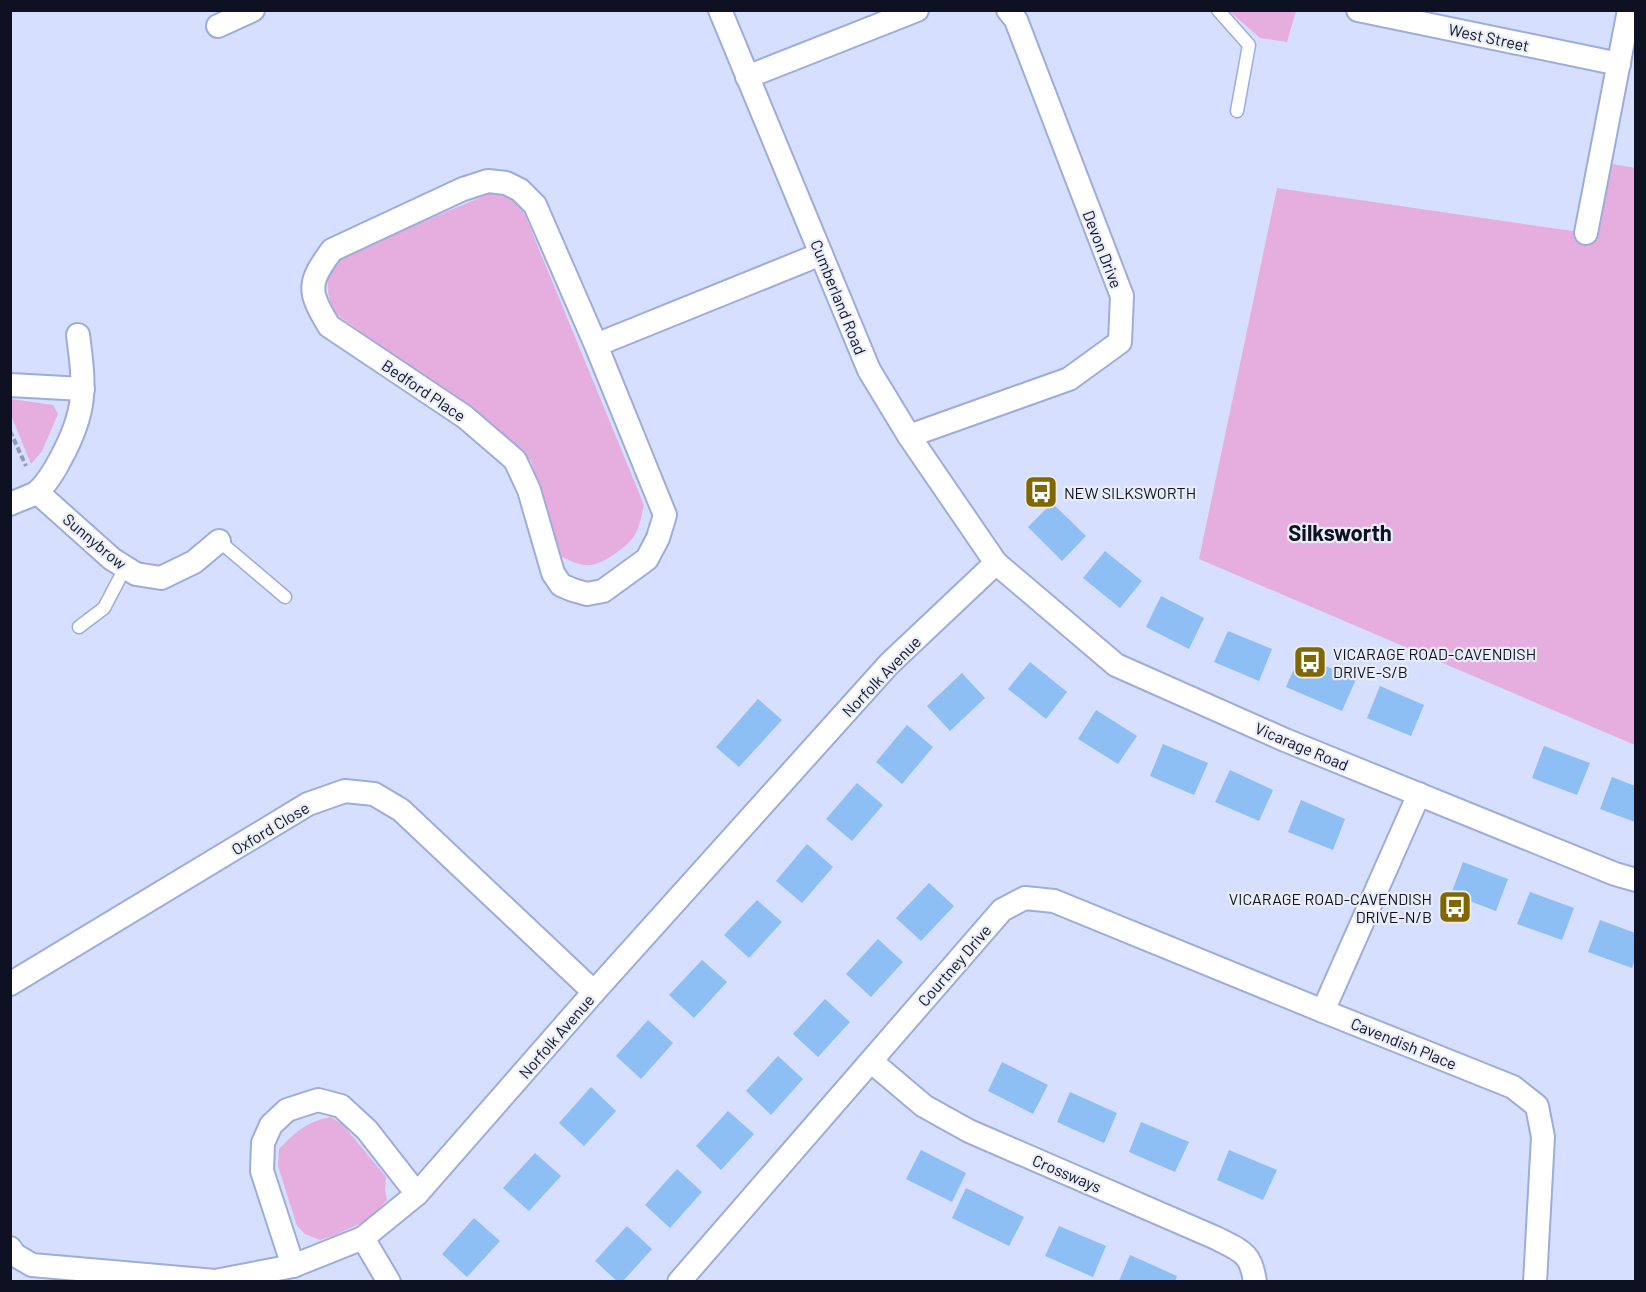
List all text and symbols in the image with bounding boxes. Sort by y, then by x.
street label: West Street [1447,19,1531,55]
street label: Devon Drive [1079,207,1127,291]
street label: Cumberland Road [807,237,871,357]
street label: Bedford Place [379,355,469,425]
bus stop icon: NEW SILKSWORTH [1023,474,1059,510]
place label: NEW SILKSWORTH [1064,483,1196,502]
street label: Sunnybrow [59,509,131,573]
district label: Silksworth [1288,519,1392,545]
street label: Norfolk Avenue [838,632,924,720]
bus stop icon: VICARAGE ROAD-CAVENDISH DRIVE-S/B [1292,644,1328,680]
place label: VICARAGE ROAD-CAVENDISH DRIVE-S/B [1333,644,1536,681]
street label: Vicarage Road [1252,718,1352,774]
street label: Oxford Close [228,797,312,859]
place label: VICARAGE ROAD-CAVENDISH DRIVE-N/B [1229,889,1432,926]
bus stop icon: VICARAGE ROAD-CAVENDISH DRIVE-N/B [1437,889,1473,925]
street label: Courtney Drive [913,920,995,1010]
street label: Norfolk Avenue [514,990,598,1082]
street label: Cavendish Place [1348,1013,1460,1073]
street label: Crossways [1030,1150,1104,1196]

